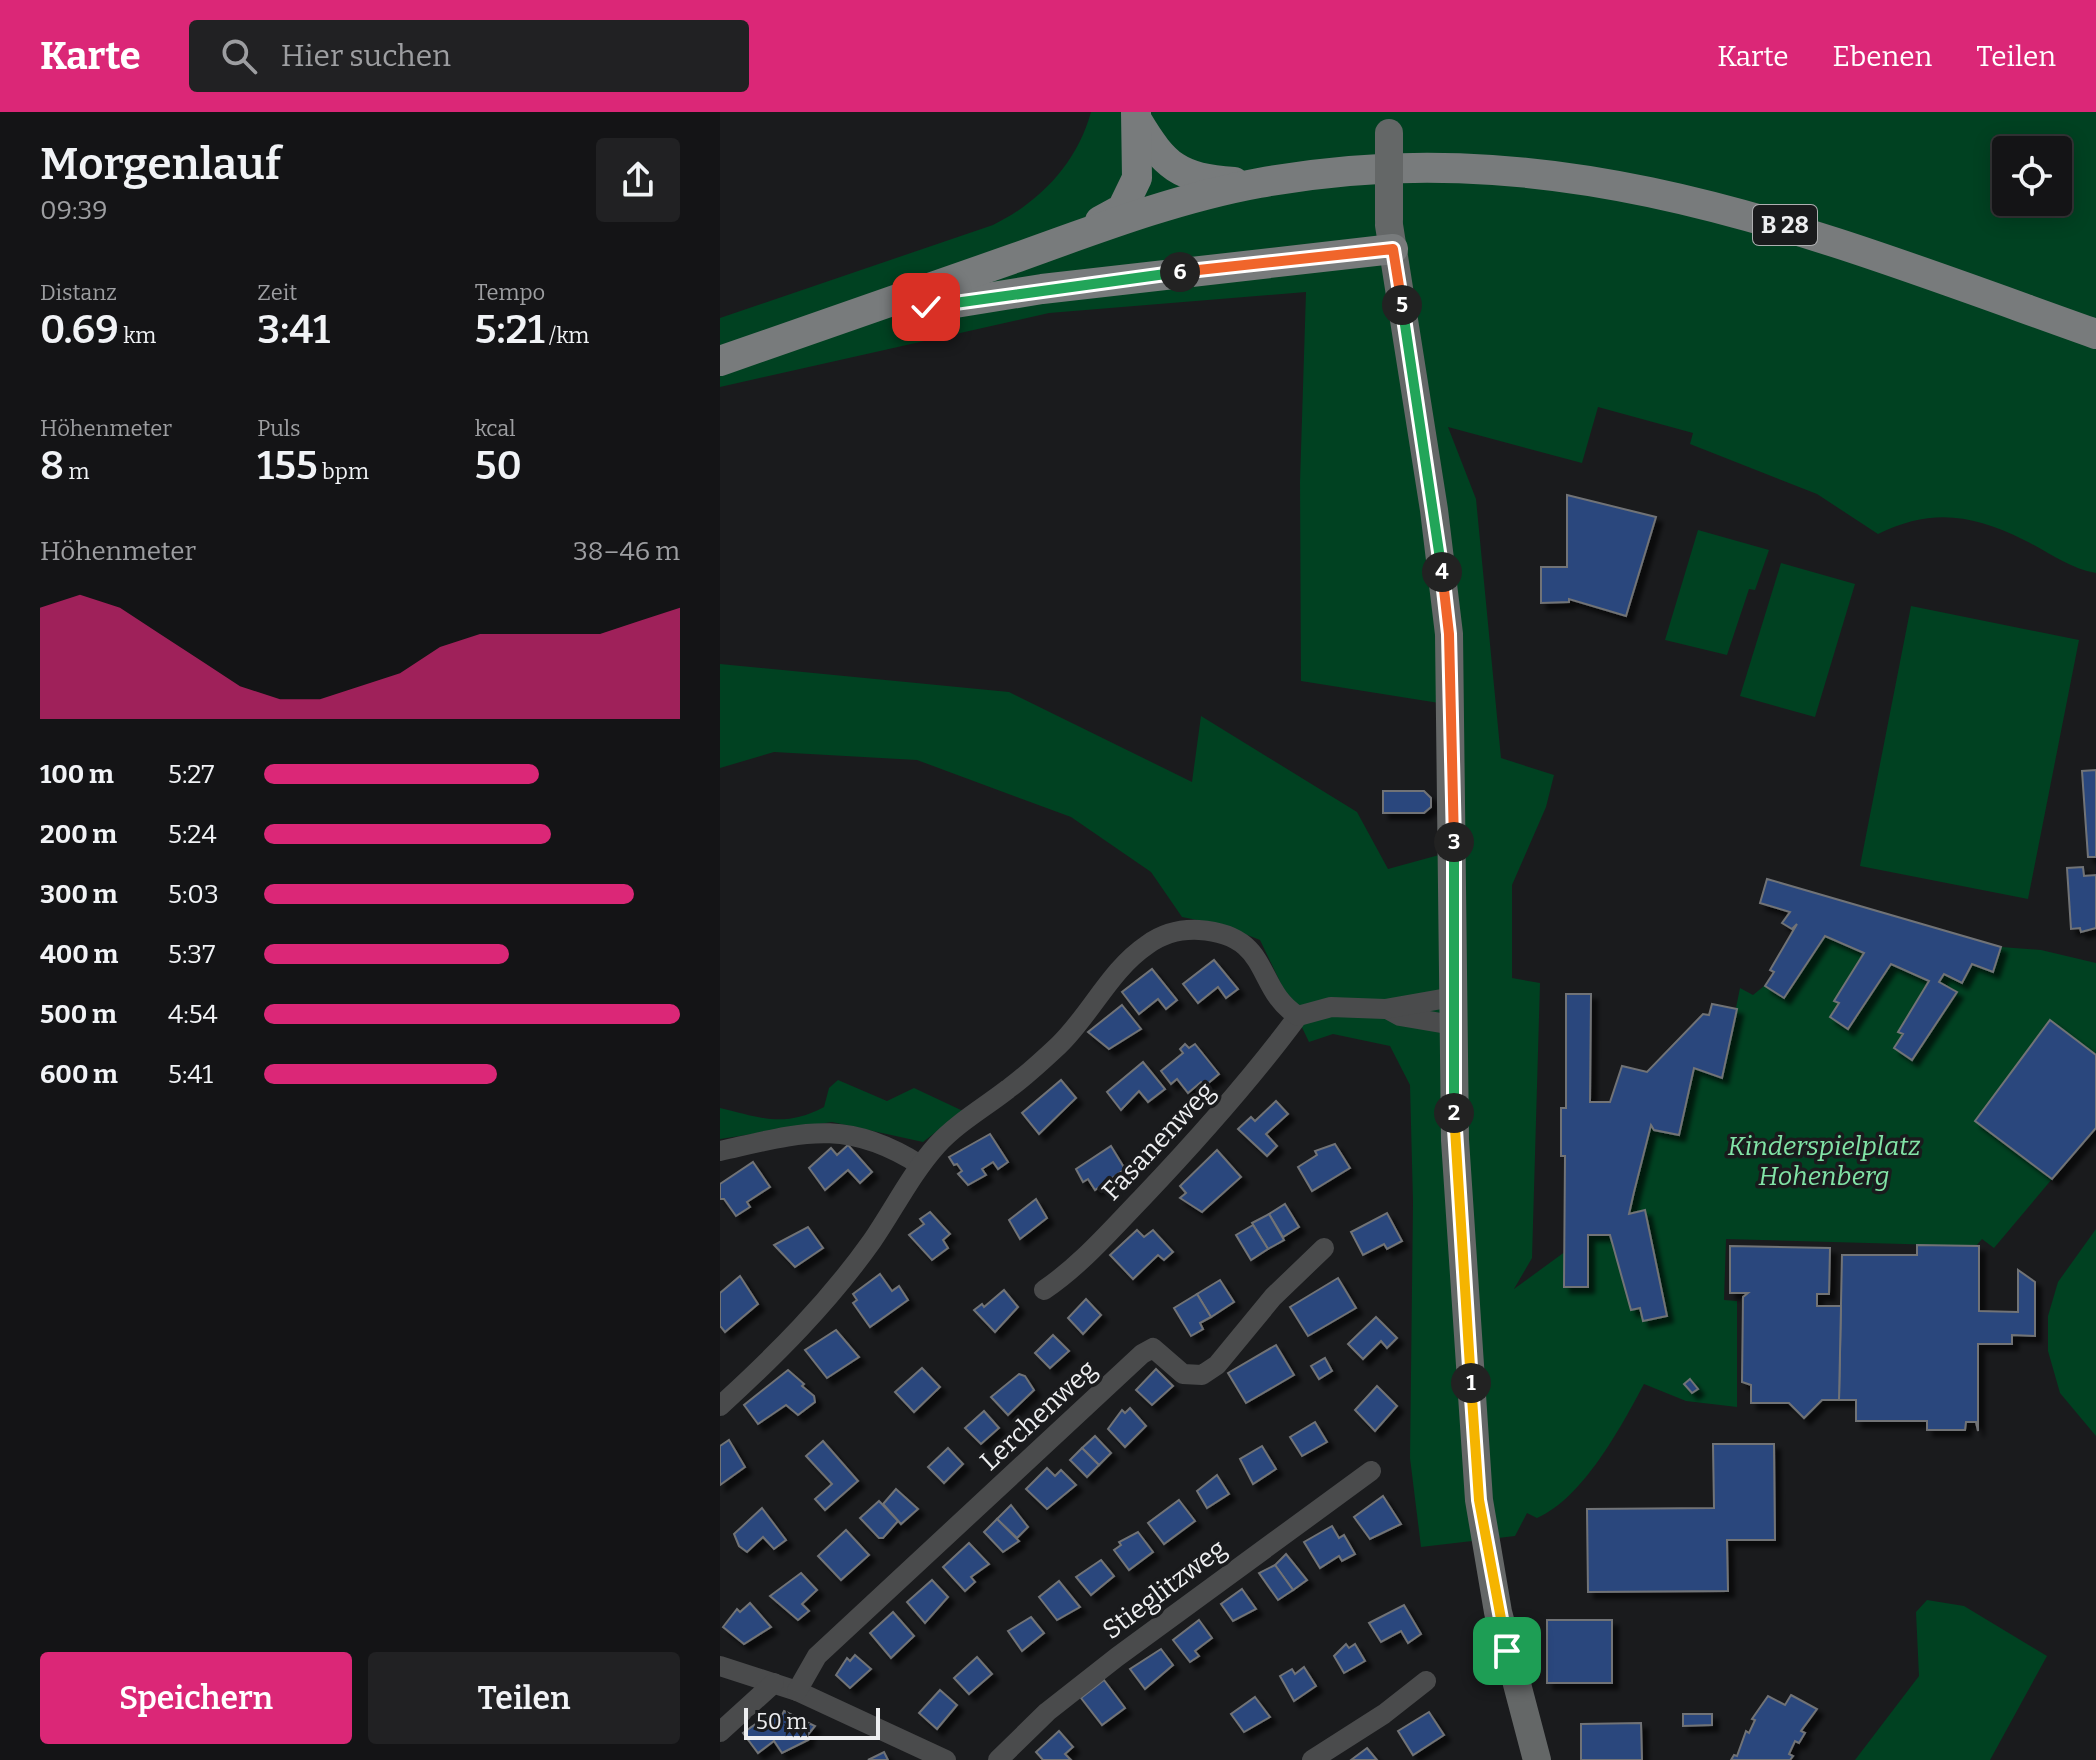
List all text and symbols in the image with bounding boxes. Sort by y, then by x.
search box [189,20,749,92]
text: Karte [40,33,141,79]
icon: search [217,34,261,78]
text: Hier suchen [281,38,451,74]
text: Karte [1717,40,1789,73]
text: Ebenen [1833,40,1932,73]
text: Teilen [1976,40,2056,73]
map controls [1992,136,2072,216]
button: locate [1992,136,2072,216]
text: Morgenlauf [40,138,281,191]
button: share [596,138,680,222]
text: 09:39 [40,195,107,226]
road number: B 28 [1753,205,1817,245]
pin: 6 [1160,252,1200,292]
text: 6 [1173,258,1187,285]
pin [892,273,960,341]
text: Distanz [40,279,117,306]
text: Zeit [257,279,297,306]
text: Tempo [475,279,545,306]
icon: check [904,285,948,329]
pin: 5 [1382,285,1422,325]
text: 5 [1396,291,1408,318]
text: 0.69 [40,306,119,354]
text: 3:41 [257,306,330,354]
text: 5:21 [475,306,545,354]
text: km [119,322,156,349]
text: /km [545,322,589,349]
text: Höhenmeter [40,415,172,442]
text: Puls [257,415,301,442]
text: kcal [475,415,516,442]
text: 8 [40,442,64,490]
text: 155 [257,442,318,490]
text: 50 [475,442,522,490]
text: m [64,458,89,485]
text: bpm [318,458,369,485]
text: Höhenmeter [40,536,196,567]
text: 38–46 m [573,536,680,567]
pin: 4 [1422,552,1462,592]
text: 4 [1435,558,1449,585]
text: 100 m [40,759,114,790]
text: 5:27 [168,759,214,790]
text: 200 m [40,819,117,850]
text: 5:24 [168,819,217,850]
pin: 3 [1434,822,1474,862]
text: 3 [1448,828,1460,855]
text: 300 m [40,879,117,910]
text: 5:03 [168,879,219,910]
text: 400 m [40,939,118,970]
text: 5:37 [168,939,215,970]
text: 500 m [40,999,117,1030]
text: 4:54 [168,999,218,1030]
text: 600 m [40,1059,118,1090]
text: 5:41 [168,1059,213,1090]
street label: Fasanenweg [1096,1076,1221,1207]
pin: 2 [1434,1093,1474,1133]
text: 2 [1448,1099,1460,1126]
park label: Kinderspielplatz Hohenberg [1727,1131,1921,1192]
street label: Lerchenweg [974,1354,1103,1477]
pin: 1 [1451,1363,1491,1403]
text: 1 [1466,1369,1476,1396]
street label: Stieglitzweg [1096,1533,1232,1646]
pin [1473,1617,1541,1685]
icon: arrive [1485,1629,1529,1673]
button: Speichern [40,1652,352,1744]
button: Teilen [368,1652,680,1744]
scale bar [744,1704,880,1740]
text: 50 m [756,1708,807,1735]

